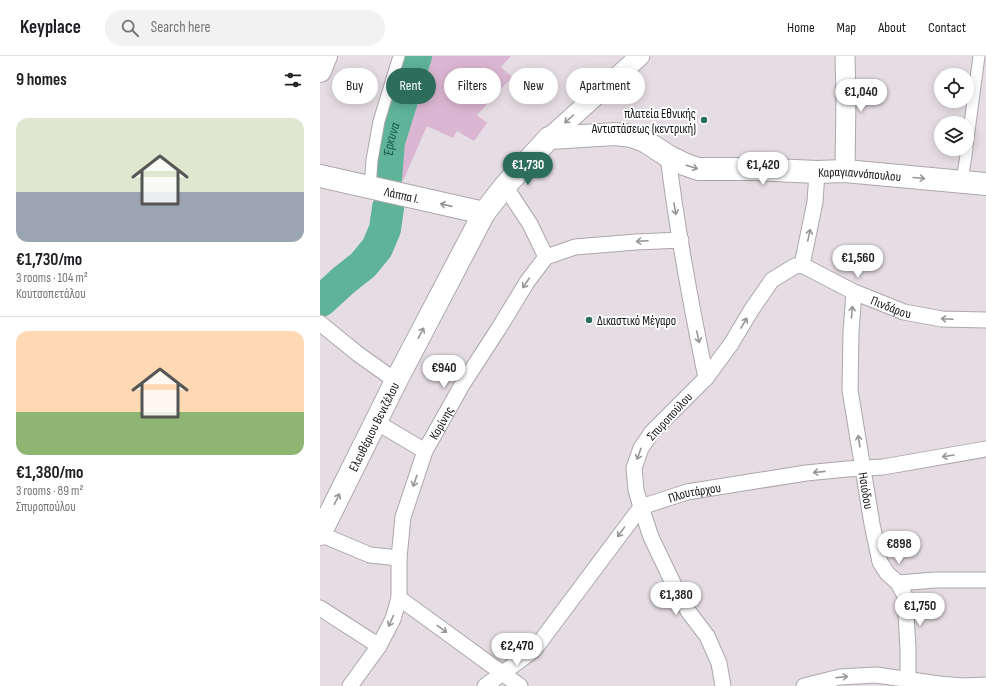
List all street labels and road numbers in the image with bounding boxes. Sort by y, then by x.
street label: Καραγιαννόπουλου [818,164,902,185]
street label: Λάππα Ι. [382,184,421,207]
street label: Πινδάρου [868,293,912,322]
street label: Ελευθέριου Βενιζέλου [345,380,403,474]
street label: Σπυροπούλου [643,389,696,444]
street label: Κορίνης [426,404,457,443]
street label: Ησιόδου [855,471,876,510]
street label: Πλουτάρχου [666,480,722,507]

